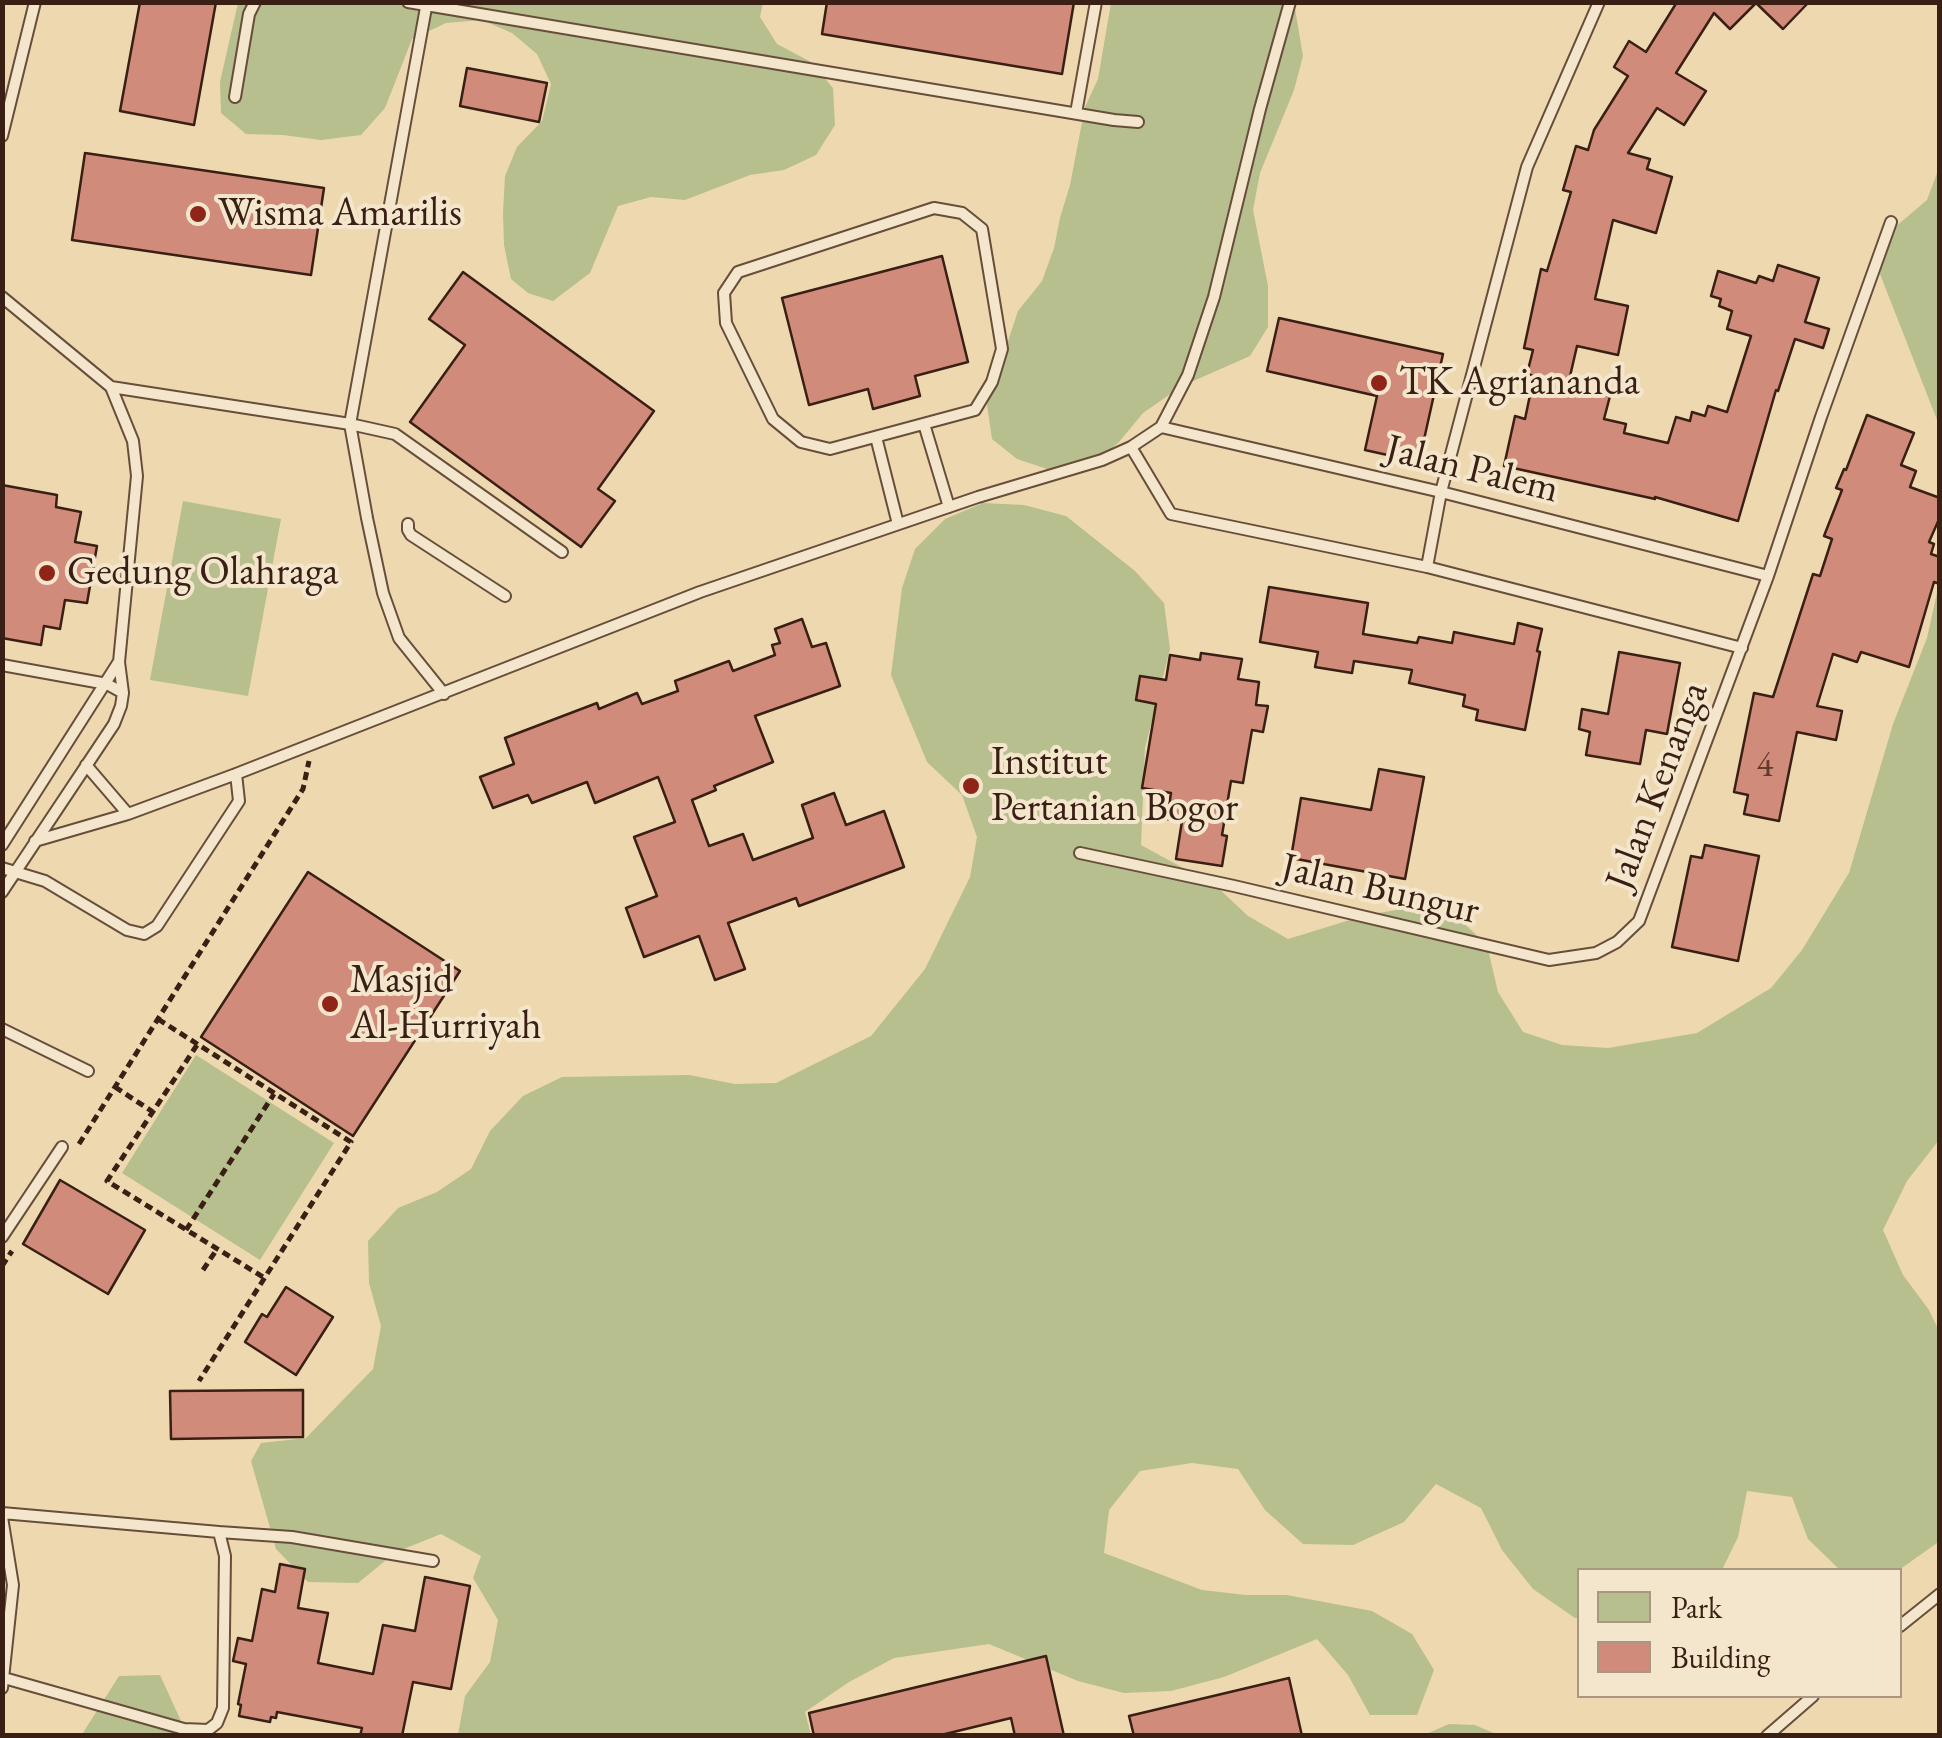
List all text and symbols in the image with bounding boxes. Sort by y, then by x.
place label: Wisma Amarilis [218,190,462,238]
marker: Wisma Amarilis [187,203,209,225]
place label: TK Agriananda [1399,359,1640,407]
marker: TK Agriananda [1368,372,1390,394]
street label: Jalan Palem [1381,425,1563,515]
place label: Gedung Olahraga [67,549,339,597]
marker: Gedung Olahraga [36,562,58,584]
street label: Jalan Kenanga [1596,675,1720,897]
place label: Institut Pertanian Bogor [991,739,1238,833]
house number: 4 [1757,745,1773,787]
marker: Institut Pertanian Bogor [960,775,982,797]
street label: Jalan Bungur [1276,844,1484,936]
place label: Masjid Al-Hurriyah [350,957,542,1051]
marker: Masjid Al-Hurriyah [319,993,341,1015]
legend [1577,1568,1902,1698]
text: Park [1671,1588,1722,1627]
text: Building [1671,1638,1770,1677]

